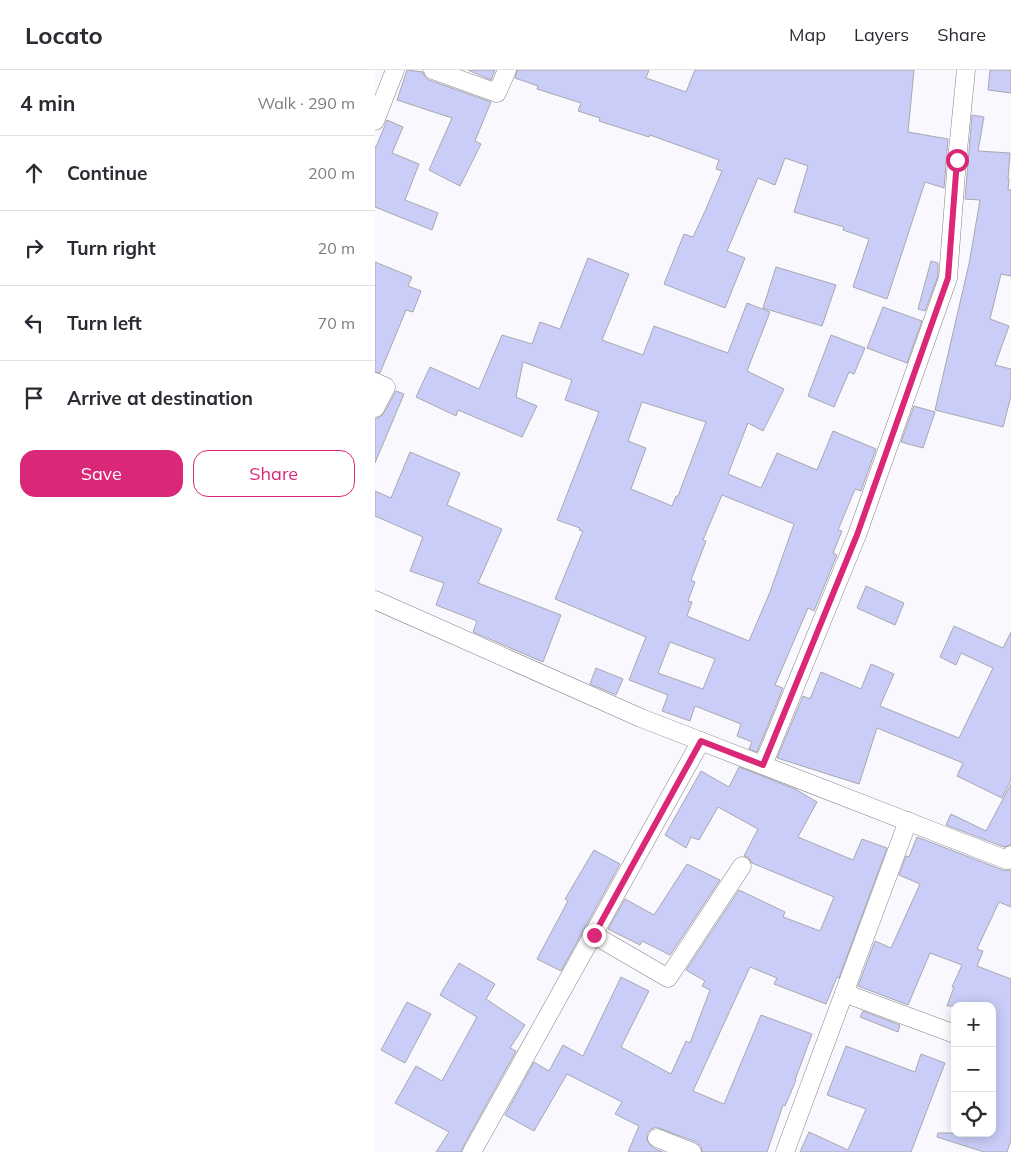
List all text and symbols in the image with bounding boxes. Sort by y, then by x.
text: Locato [25,20,103,50]
text: Map [789,23,826,46]
text: Layers [854,23,909,46]
text: Share [937,23,986,46]
text: 4 min [20,90,75,116]
text: Walk · 290 m [257,93,355,113]
route start [946,149,969,172]
icon: ahead [20,159,48,187]
text: Continue [67,161,147,185]
text: 200 m [308,163,355,183]
icon: right [20,234,48,262]
text: Turn right [67,236,156,260]
text: 20 m [318,238,355,258]
icon: left [20,309,48,337]
text: Turn left [67,311,142,335]
text: 70 m [318,313,355,333]
icon: arrive [20,384,48,412]
text: Arrive at destination [67,386,253,410]
button: Save [20,450,183,497]
button: Share [193,450,355,497]
route end [583,924,606,947]
map controls [951,1002,996,1137]
button: + [951,1002,996,1047]
button: − [951,1047,996,1092]
button: locate [951,1092,996,1137]

